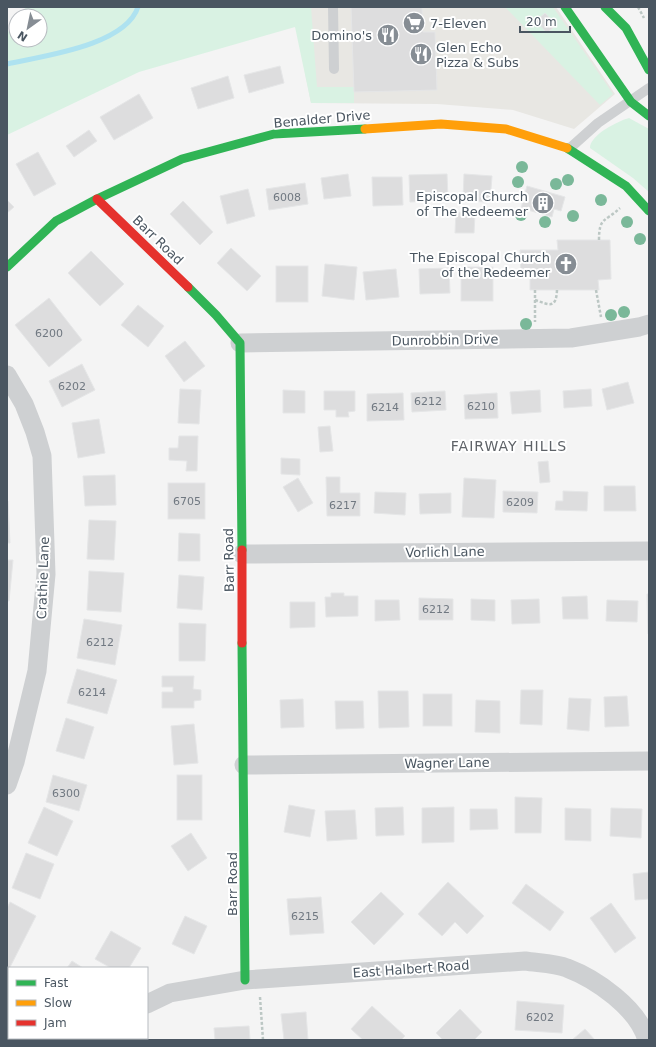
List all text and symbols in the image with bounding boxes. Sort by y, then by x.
north arrow [8,8,48,48]
scale bar [520,8,570,34]
supermarket icon: 7-Eleven [401,10,427,36]
text: 20 m [526,15,557,29]
place label: 7-Eleven [430,16,487,31]
restaurant icon: Domino's [375,22,401,48]
text: N [15,28,30,44]
place label: Domino's [311,28,372,43]
place label: Glen Echo Pizza & Subs [436,40,519,70]
restaurant icon: Glen Echo Pizza & Subs [408,41,434,67]
street label: Benalder Drive [273,107,371,131]
place label: Episcopal Church of The Redeemer [416,189,529,219]
building icon: Episcopal Church of The Redeemer [530,190,556,216]
house number: 6008 [273,191,301,204]
street label: Barr Road [130,212,186,268]
place label: The Episcopal Church of the Redeemer [409,250,551,280]
church icon: The Episcopal Church of the Redeemer [553,251,579,277]
house number: 6200 [35,327,63,340]
street label: Dunrobbin Drive [392,332,498,348]
house number: 6202 [58,380,86,393]
house number: 6212 [414,395,442,408]
house number: 6210 [467,400,495,413]
house number: 6214 [371,401,399,414]
district label: FAIRWAY HILLS [451,438,567,454]
house number: 6705 [173,495,201,508]
house number: 6209 [506,496,534,509]
house number: 6217 [329,499,357,512]
street label: Barr Road [221,528,237,592]
street label: Crathie Lane [34,536,52,620]
street label: Vorlich Lane [405,544,485,560]
house number: 6212 [422,603,450,616]
house number: 6212 [86,636,114,649]
house number: 6214 [78,686,106,699]
street label: Wagner Lane [404,755,490,771]
house number: 6300 [52,787,80,800]
street label: Barr Road [225,852,240,916]
house number: 6215 [291,910,319,923]
street label: East Halbert Road [352,957,470,981]
legend [8,967,148,1039]
text: Fast [44,976,68,990]
text: Slow [44,996,72,1010]
house number: 6202 [526,1011,554,1024]
text: Jam [43,1016,67,1030]

